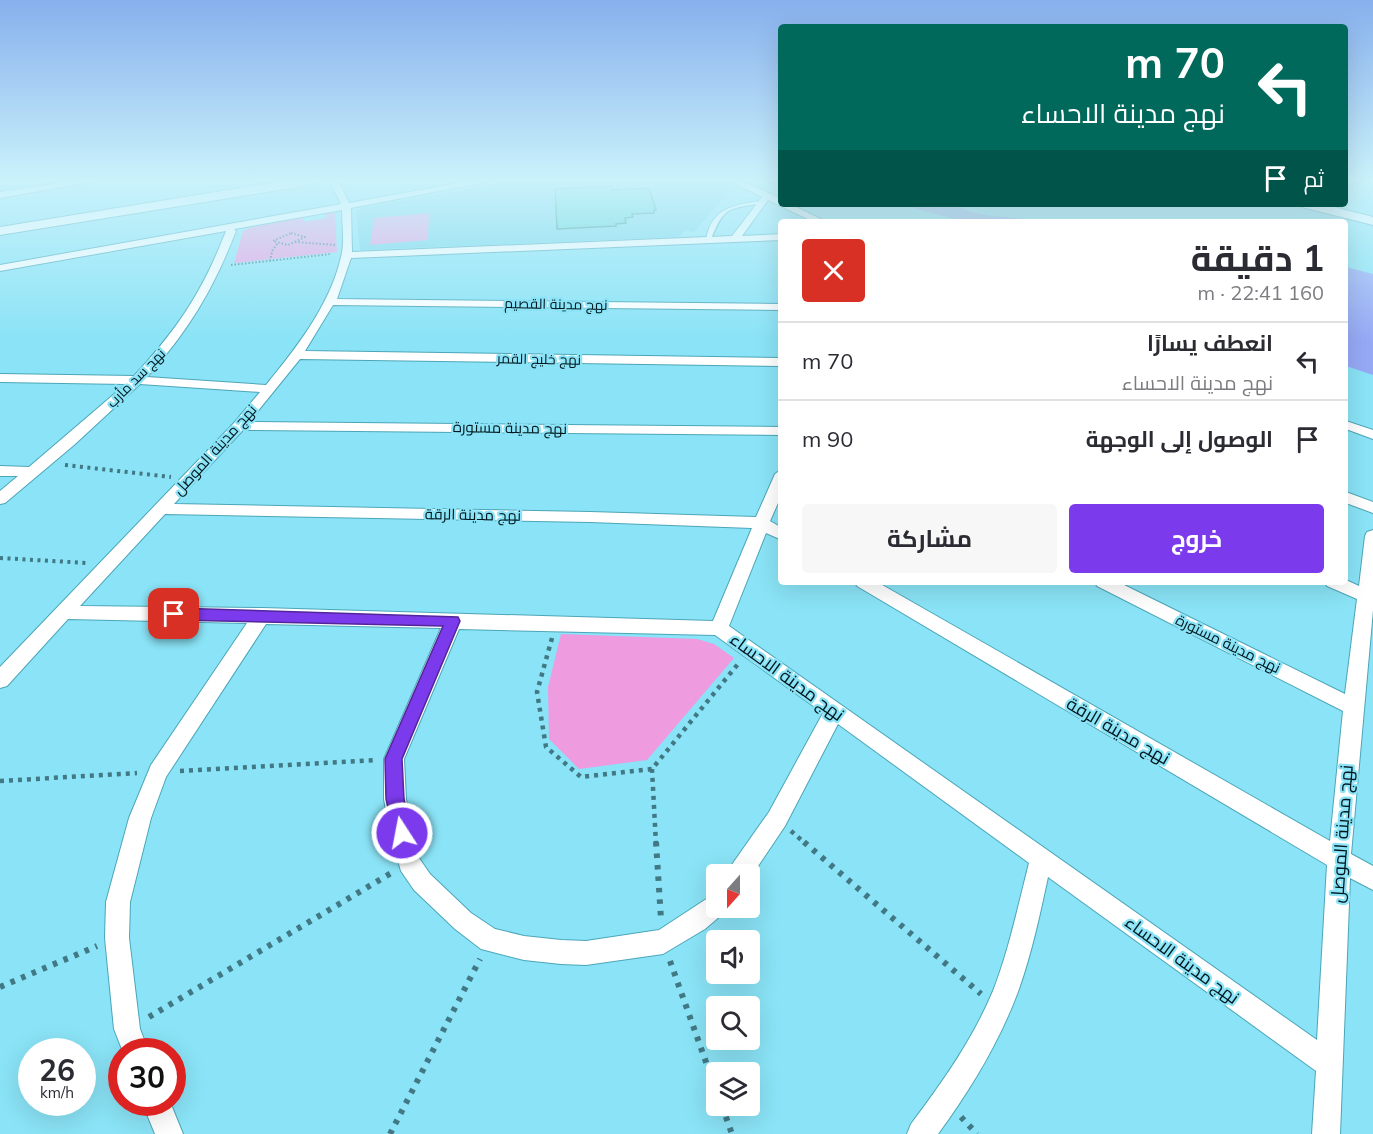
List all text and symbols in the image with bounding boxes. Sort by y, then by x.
text: 70 m [1125,36,1225,89]
icon: left [1246,48,1324,126]
text: نهج مدينة الاحساء [1021,96,1225,130]
icon: arrive [1259,162,1292,195]
text: ثم [1304,165,1324,193]
text: 1 دقيقة [1191,235,1324,280]
button: close [802,239,865,302]
text: 160 m · 22:41 [1198,280,1324,305]
street label: نهج مدينة القصيم [504,294,608,315]
text: انعطف يسارًا [1147,329,1273,357]
street label: نهج سد مأرب [103,345,169,411]
icon: left [1291,345,1324,378]
text: 70 m [802,347,853,375]
street label: نهج خليج القمر [496,349,581,369]
text: نهج مدينة الاحساء [1122,370,1273,395]
street label: نهج مدينة الموصل [169,400,262,500]
street label: نهج مدينة مستورة [453,417,567,440]
icon: arrive [1291,423,1324,456]
text: 90 m [802,425,853,453]
text: الوصول إلى الوجهة [1086,425,1273,453]
street label: نهج مدينة الرقة [425,504,521,527]
button: مشاركة [802,504,1057,573]
button: خروج [1069,504,1324,573]
pin [148,588,199,639]
icon: arrive [157,597,190,630]
street label: نهج مدينة مستورة [1172,610,1284,679]
street label: نهج مدينة الاحساء [725,627,849,727]
street label: نهج مدينة الرقة [1062,692,1174,770]
street label: نهج مدينة الموصل [1325,764,1359,904]
position arrow [370,801,434,865]
north arrow [706,864,760,918]
map controls [706,864,760,1116]
street label: نهج مدينة الاحساء [1120,910,1244,1010]
button: sound [706,930,760,984]
button: search [706,996,760,1050]
speed limit sign: 30 [108,1038,186,1116]
text: 26 [39,1051,75,1089]
button: layers [706,1062,760,1116]
text: km/h [40,1083,74,1102]

